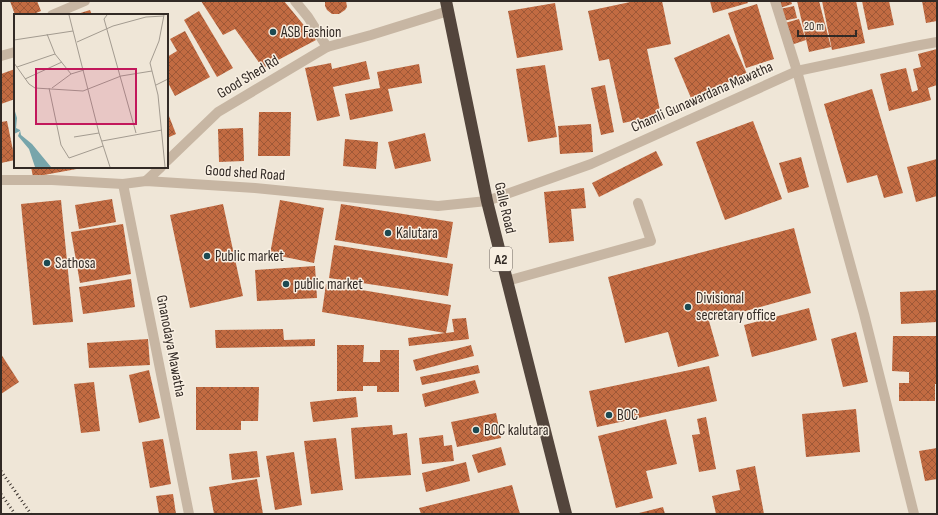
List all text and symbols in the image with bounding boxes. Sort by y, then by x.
scale bar [798,12,856,38]
inset map [14,14,168,168]
text: 20 m [804,19,824,34]
place label: ASB Fashion [280,23,341,42]
marker: ASB Fashion [268,27,278,37]
street label: Good Shed Rd [213,51,283,103]
street label: Chamli Gunawardana Mawatha [628,57,776,137]
street label: Good shed Road [204,161,286,185]
street label: Galle Road [490,180,520,236]
place label: Kalutara [396,224,438,243]
marker: Kalutara [383,228,393,238]
place label: Public market [215,247,284,266]
road number: A2 [490,247,512,271]
marker: Public market [202,251,212,261]
place label: Sathosa [55,254,96,273]
marker: Sathosa [42,258,52,268]
place label: public market [294,275,363,294]
marker: public market [281,279,291,289]
place label: Divisional secretary office [696,289,776,325]
street label: Gnanodaya Mawatha [152,293,190,399]
marker: Divisional secretary office [683,302,693,312]
place label: BOC [617,406,638,425]
marker: BOC [604,410,614,420]
place label: BOC kalutara [484,421,549,440]
marker: BOC kalutara [471,425,481,435]

